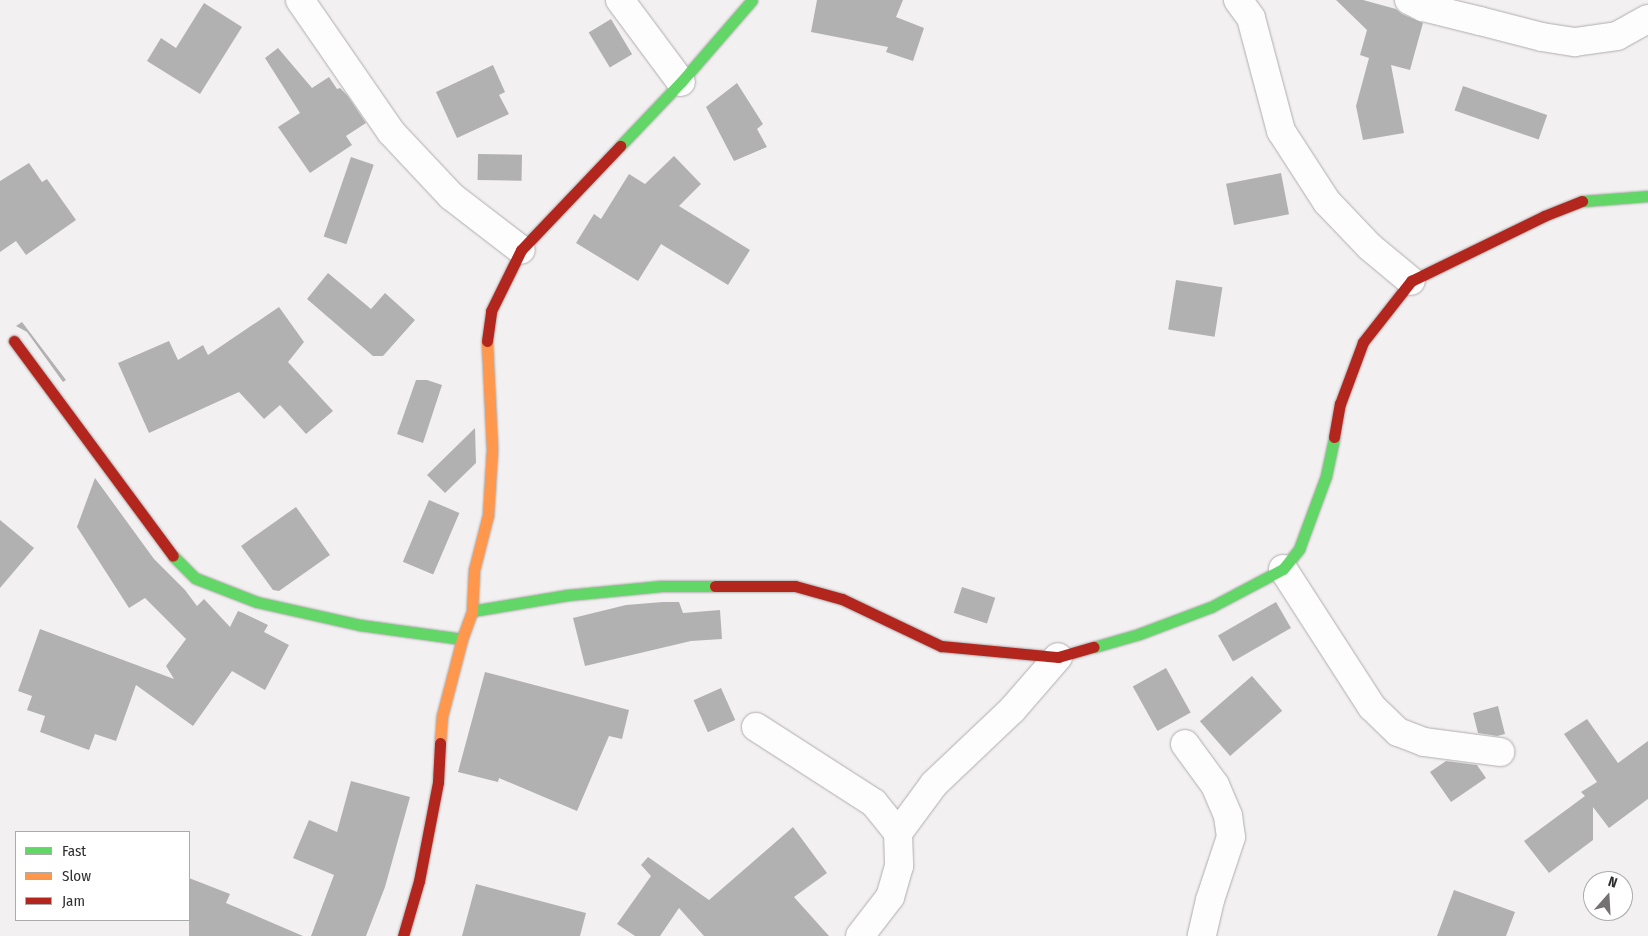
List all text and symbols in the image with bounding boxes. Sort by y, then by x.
legend [15,831,190,921]
text: Fast [62,842,86,860]
text: Slow [62,867,91,885]
north arrow [1583,871,1633,921]
text: N [1606,873,1619,892]
text: Jam [62,892,85,910]

